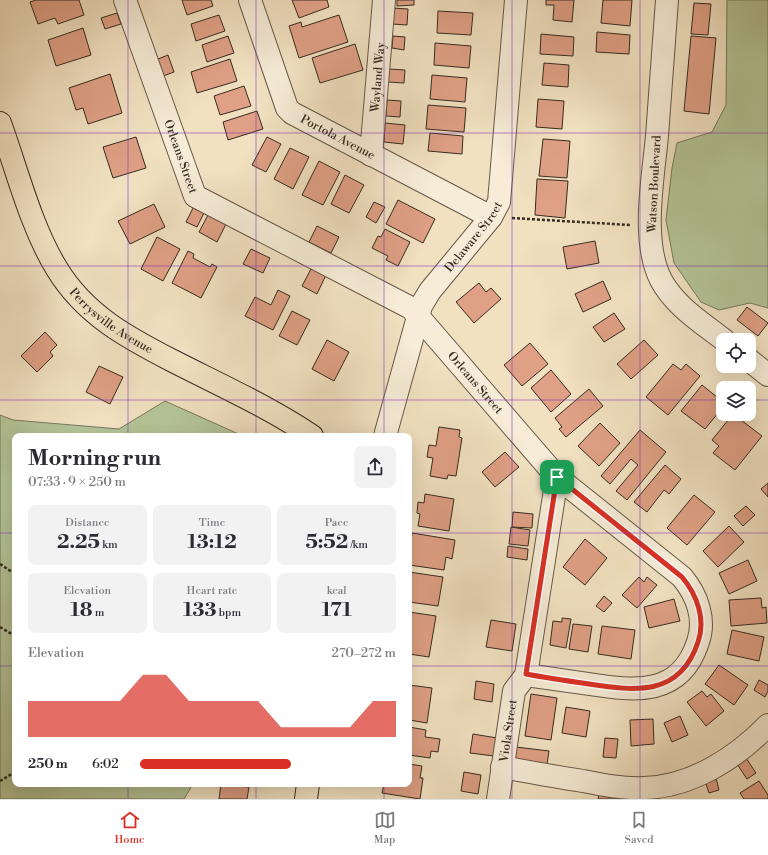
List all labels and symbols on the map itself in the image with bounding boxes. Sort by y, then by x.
street label: Wayland Way [368,42,388,114]
street label: Portola Avenue [298,112,378,163]
street label: Orleans Street [160,117,201,196]
street label: Watson Boulevard [644,135,665,234]
street label: Delaware Street [442,198,506,275]
street label: Perrysville Avenue [66,285,155,357]
street label: Orleans Street [444,349,507,418]
pin [540,460,574,494]
street label: Viola Street [496,698,521,764]

